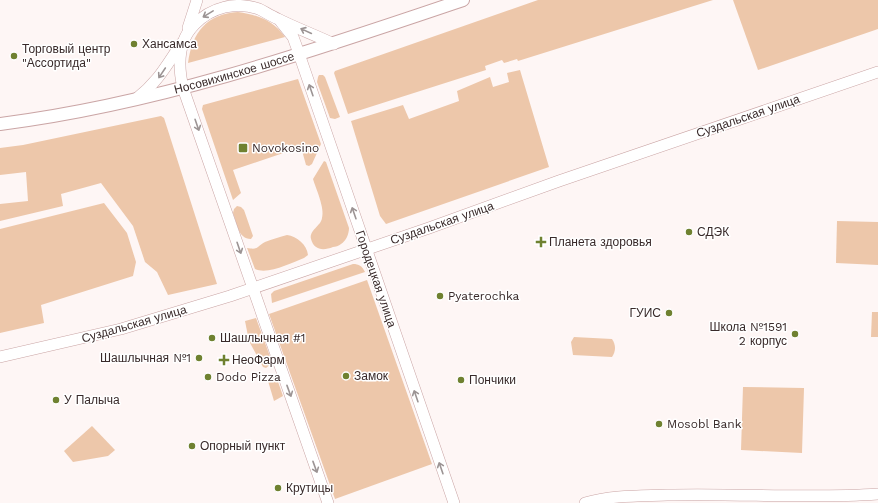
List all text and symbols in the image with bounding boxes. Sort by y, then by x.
one-way arrow [202,10,214,18]
one-way arrow [300,27,312,34]
place label: Хансамса [142,37,197,51]
marker: Хансамса [129,39,139,49]
place label: Торговый центр "Ассортида" [22,42,111,70]
street label: Носовихинское шоссе [173,49,296,97]
marker: Торговый центр "Ассортида" [9,51,19,61]
one-way arrow [158,67,166,78]
one-way arrow [307,84,315,96]
street label: Суздальская улица [694,92,802,140]
one-way arrow [193,118,201,130]
place label: Novokosino [252,141,319,155]
marker: Novokosino [237,142,249,154]
street label: Суздальская улица [388,199,496,247]
one-way arrow [349,207,357,219]
place label: СДЭК [697,225,729,239]
marker: СДЭК [684,227,694,237]
street label: Городецкая улица [353,229,399,330]
place label: Планета здоровья [549,235,652,249]
marker: Планета здоровья [536,237,546,247]
one-way arrow [235,241,243,253]
place label: Pyaterochka [448,289,520,303]
marker: Pyaterochka [435,291,445,301]
street label: Суздальская улица [80,302,188,346]
place label: ГУИС [630,306,661,320]
marker: ГУИС [664,308,674,318]
place label: Школа №1591 2 корпус [710,320,787,348]
marker: Школа №1591 2 корпус [790,329,800,339]
place label: Шашлычная #1 [220,331,305,345]
marker: Шашлычная #1 [207,333,217,343]
place label: Шашлычная №1 [100,351,191,365]
marker: Шашлычная №1 [194,353,204,363]
place label: НеоФарм [232,353,285,367]
marker: НеоФарм [219,355,229,365]
place label: Замок [354,369,389,383]
place label: Dodo Pizza [216,370,281,384]
marker: Замок [341,371,351,381]
marker: Dodo Pizza [203,372,213,382]
place label: Пончики [469,373,516,387]
marker: Пончики [456,375,466,385]
one-way arrow [285,385,293,397]
one-way arrow [412,390,420,402]
place label: У Палыча [64,393,120,407]
marker: У Палыча [51,395,61,405]
place label: Mosobl Bank [667,417,742,431]
marker: Mosobl Bank [654,419,664,429]
place label: Опорный пункт [200,439,286,453]
marker: Опорный пункт [187,441,197,451]
one-way arrow [312,460,320,472]
one-way arrow [437,462,445,474]
place label: Крутицы [286,481,333,495]
marker: Крутицы [273,483,283,493]

